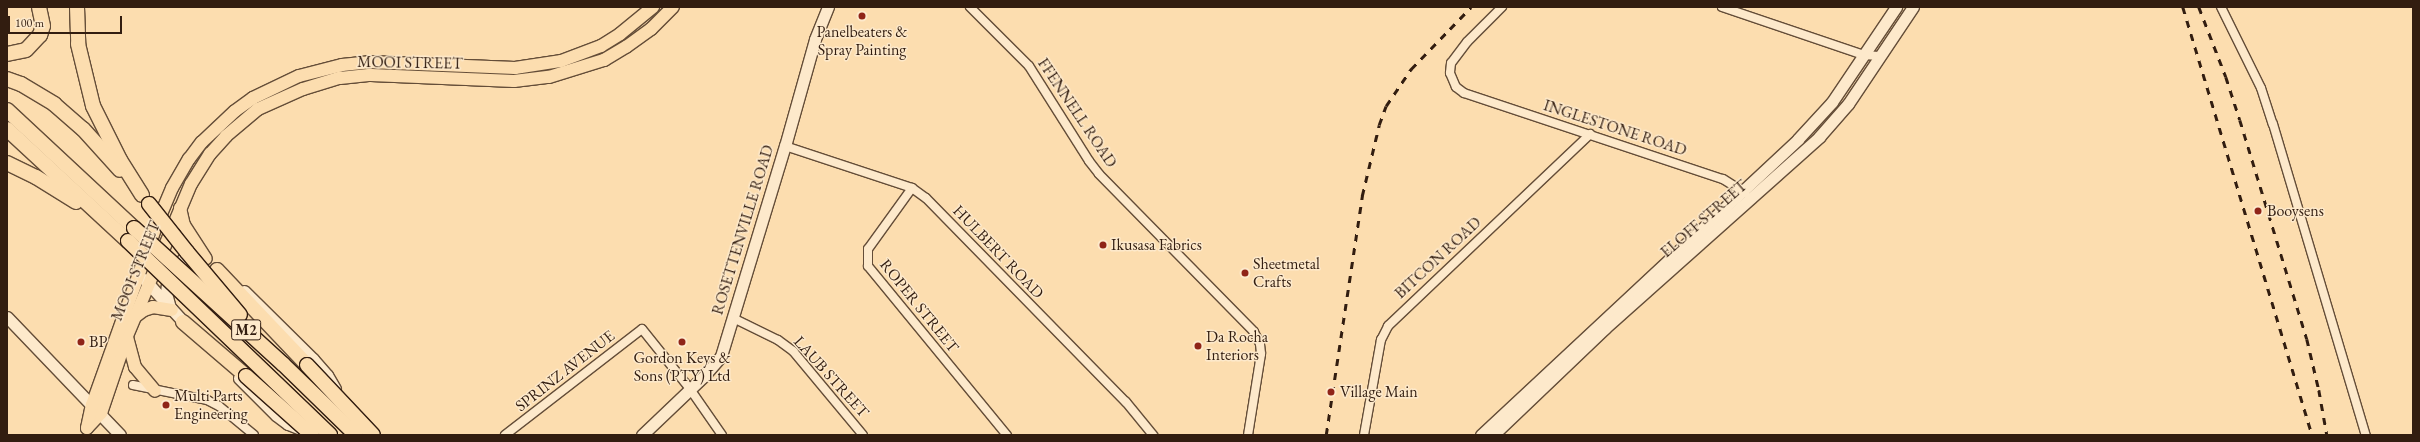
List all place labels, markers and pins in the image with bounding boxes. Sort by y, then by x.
marker: Panelbeaters & Spray Painting [857,11,867,21]
place label: Panelbeaters & Spray Painting [817,22,907,60]
place label: Booysens [2267,201,2324,221]
marker: Booysens [2252,205,2264,217]
place label: Ikusasa Fabrics [1111,235,1202,255]
marker: Ikusasa Fabrics [1098,240,1108,250]
place label: Sheetmetal Crafts [1253,254,1320,292]
marker: Sheetmetal Crafts [1240,268,1250,278]
place label: Da Rocha Interiors [1206,327,1268,365]
place label: BP [89,332,107,352]
marker: BP [76,337,86,347]
marker: Gordon Keys & Sons (PTY) Ltd [677,337,687,347]
marker: Da Rocha Interiors [1193,341,1203,351]
place label: Gordon Keys & Sons (PTY) Ltd [633,348,731,386]
place label: Village Main [1340,382,1418,402]
place label: Multi Parts Engineering [174,386,248,424]
marker: Village Main [1325,386,1337,398]
marker: Multi Parts Engineering [161,400,171,410]

